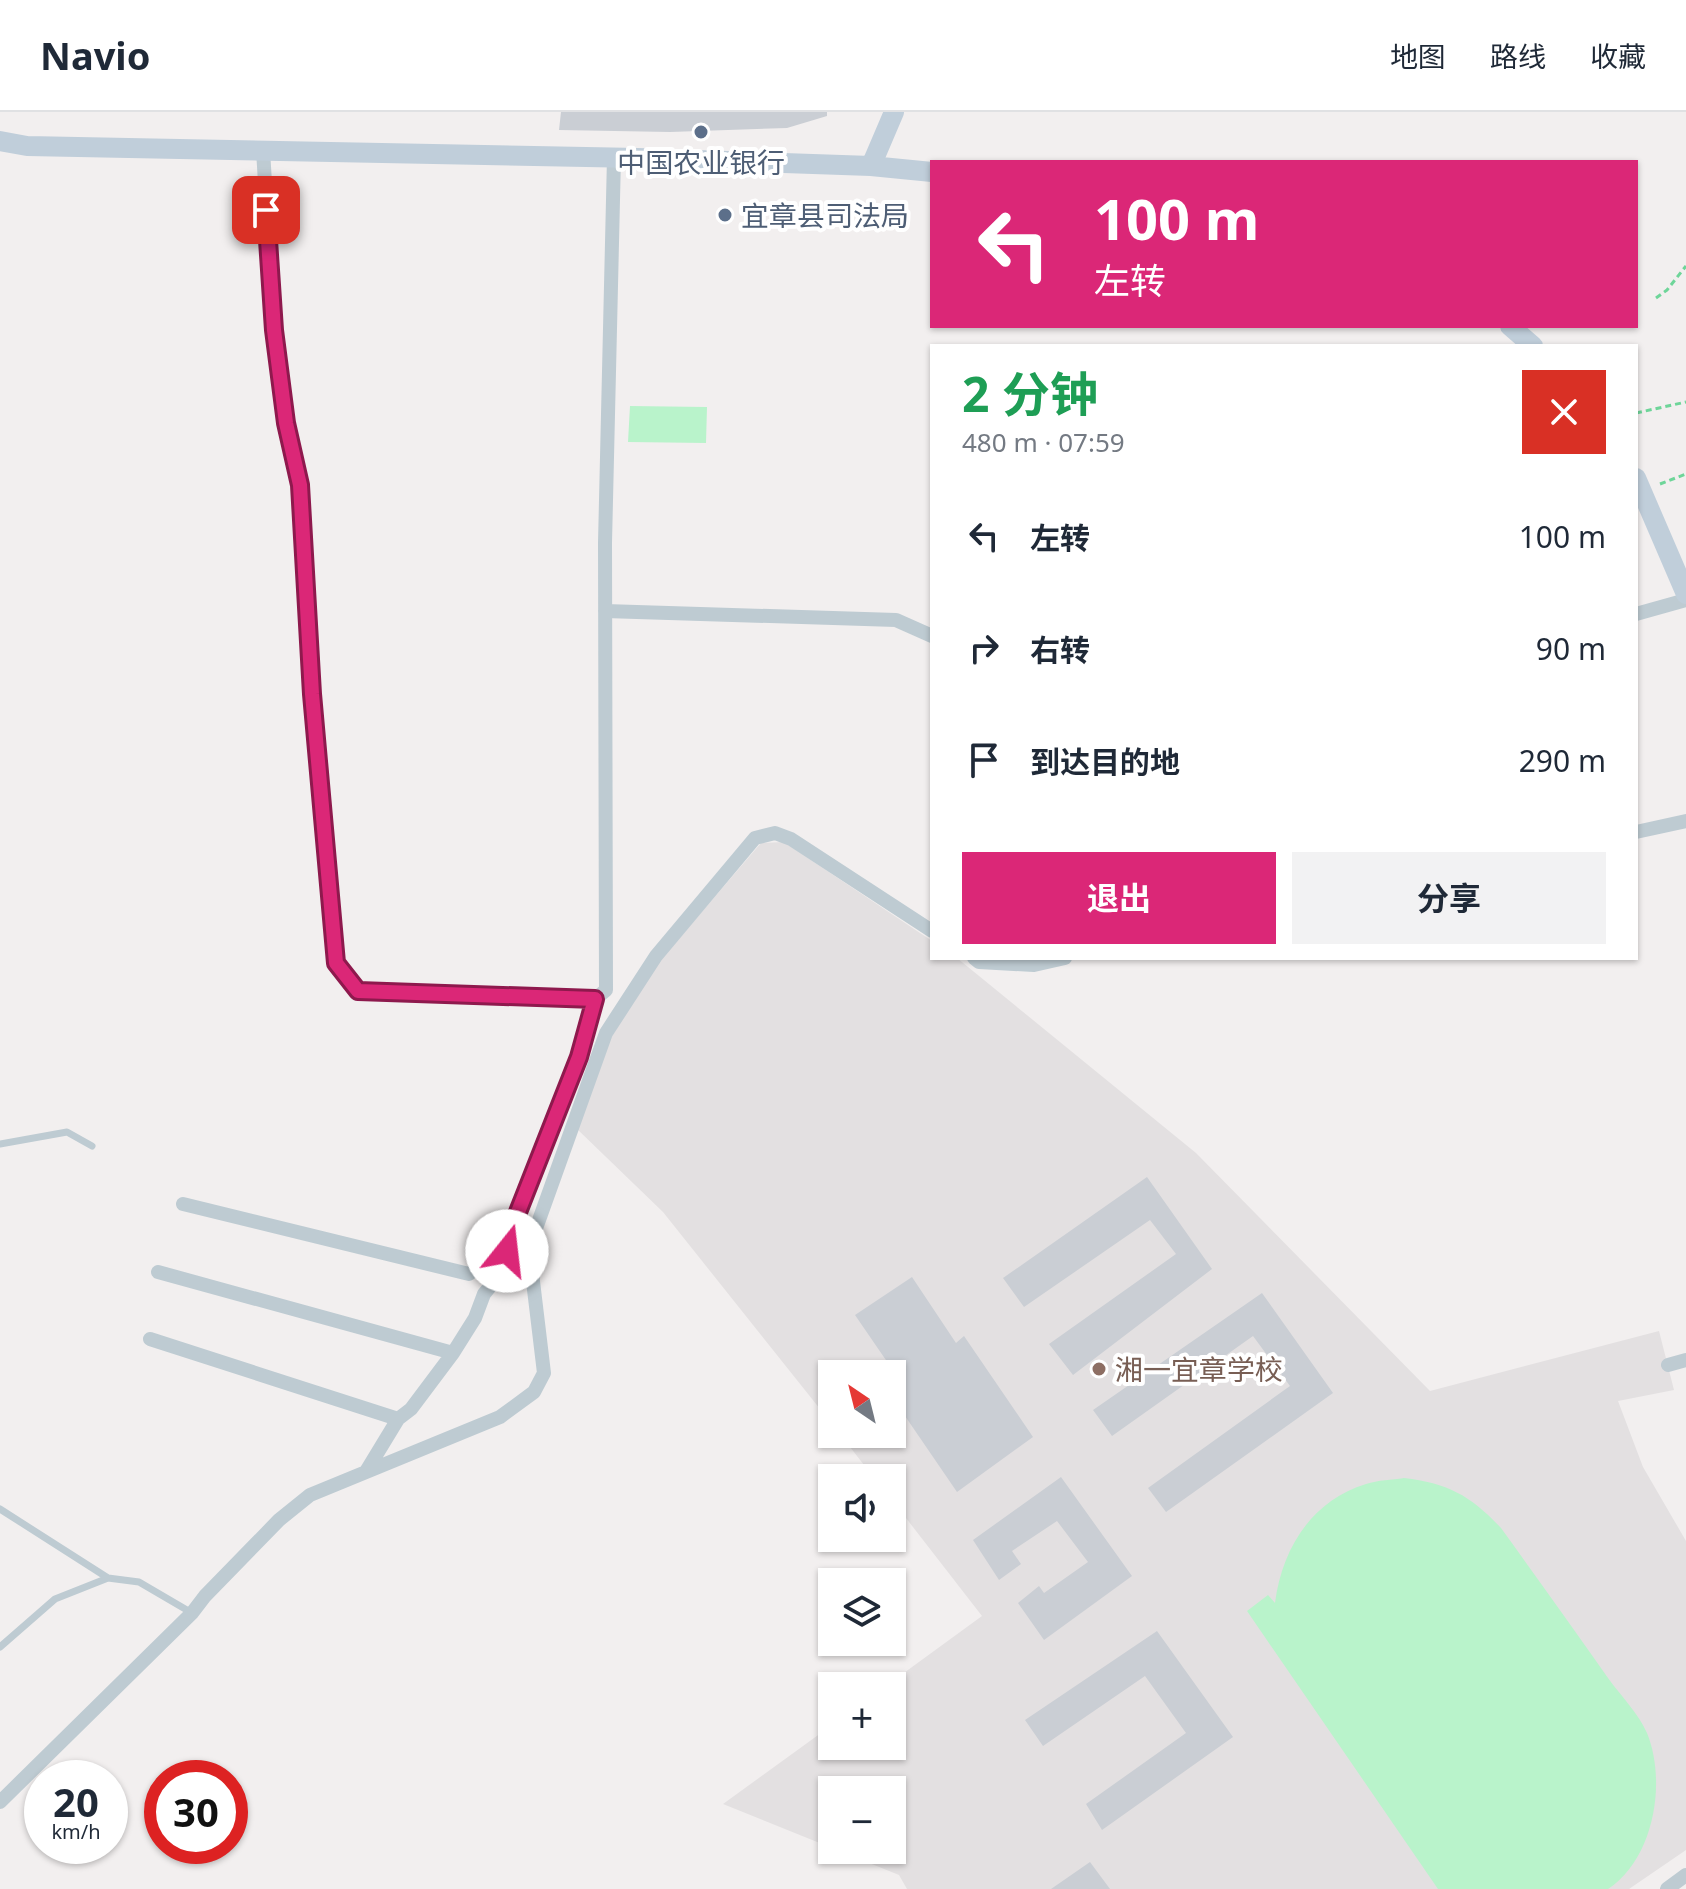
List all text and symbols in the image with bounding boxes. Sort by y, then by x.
text: Navio [40,29,150,81]
text: 地图 [1390,37,1446,75]
text: 路线 [1490,37,1546,75]
text: 收藏 [1590,37,1646,75]
marker: 中国农业银行 [692,123,710,141]
place label: 中国农业银行 [617,143,785,181]
pin [232,176,300,244]
text: 100 m [1094,180,1259,256]
icon: arrive [244,188,288,232]
icon: left [962,192,1066,296]
place label: 宜章县司法局 [741,196,909,234]
marker: 宜章县司法局 [716,206,734,224]
text: 左转 [1094,256,1166,305]
text: 2 分钟 [962,361,1098,426]
button: close [1522,370,1606,454]
text: 480 m · 07:59 [962,424,1125,460]
icon: left [962,514,1006,558]
text: 100 m [1519,516,1606,557]
text: 左转 [1030,517,1090,558]
icon: right [962,626,1006,670]
text: 90 m [1536,628,1606,669]
text: 右转 [1030,629,1090,670]
icon: arrive [962,738,1006,782]
text: 290 m [1519,740,1606,781]
text: 到达目的地 [1030,741,1180,782]
button: 退出 [962,852,1276,944]
button: 分享 [1292,852,1606,944]
position arrow [465,1209,549,1293]
place label: 湘一宜章学校 [1115,1350,1283,1388]
north arrow [818,1360,906,1448]
map controls [818,1360,906,1864]
marker: 湘一宜章学校 [1090,1360,1108,1378]
button: sound [818,1464,906,1552]
button: layers [818,1568,906,1656]
button: + [818,1672,906,1760]
speed limit sign: 30 [144,1760,248,1864]
text: 20 [53,1774,99,1829]
button: − [818,1776,906,1864]
text: km/h [51,1818,101,1845]

